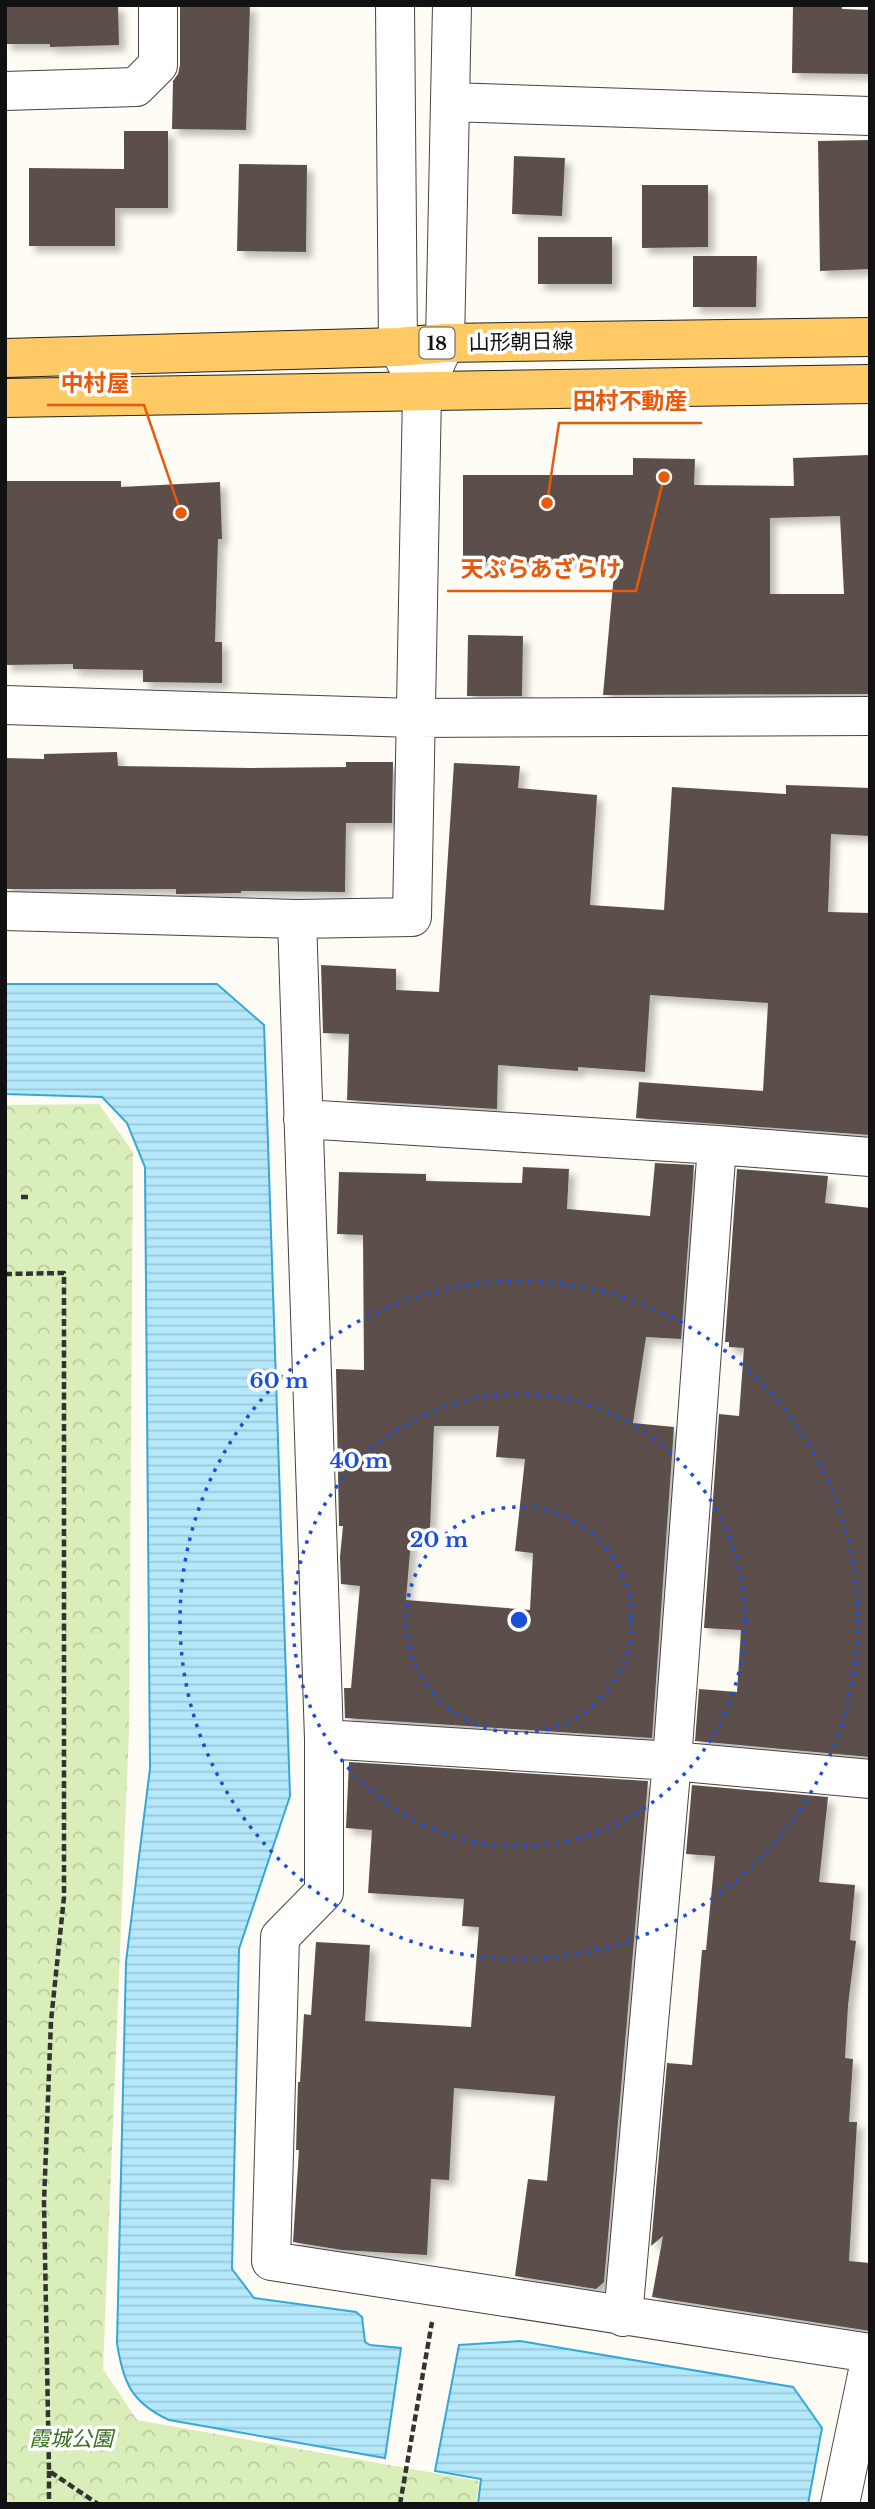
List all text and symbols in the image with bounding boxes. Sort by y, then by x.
road number: 18 [420,328,454,358]
street label: 山形朝日線 [468,328,574,356]
callout: 中村屋 [47,361,144,405]
text: 中村屋 [61,369,130,397]
callout: 田村不動産 [559,379,702,423]
text: 田村不動産 [573,387,688,415]
callout: 天ぷらあざらけ [447,547,636,591]
text: 天ぷらあざらけ [461,555,622,583]
text: 60 m [250,1368,308,1394]
text: 40 m [330,1448,388,1474]
text: 20 m [410,1527,468,1553]
centre of rings [507,1608,531,1632]
park label: 霞城公園 [29,2426,116,2452]

